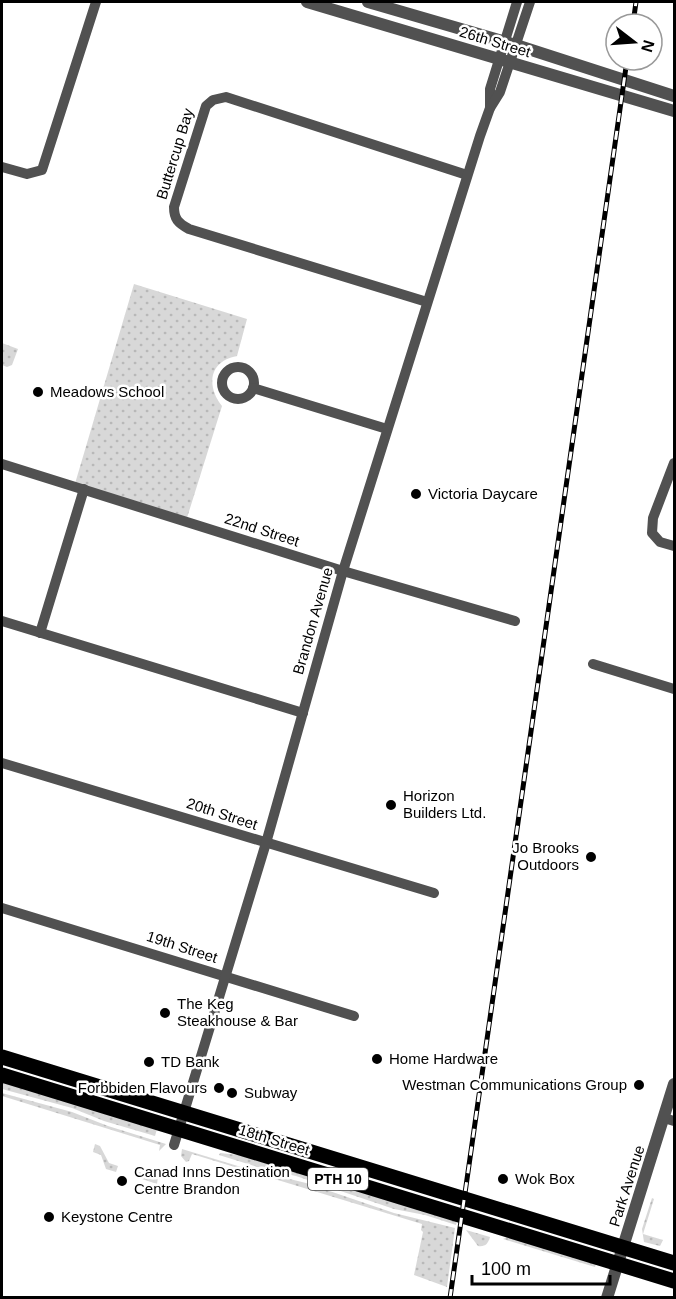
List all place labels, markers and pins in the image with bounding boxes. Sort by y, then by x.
place label: Meadows School [50,383,164,400]
marker: Meadows School [31,385,45,399]
place label: Victoria Daycare [428,485,538,502]
marker: Victoria Daycare [409,487,423,501]
place label: Horizon Builders Ltd. [403,787,486,821]
marker: Horizon Builders Ltd. [384,798,398,812]
place label: Jo Brooks Outdoors [512,839,579,873]
marker: Jo Brooks Outdoors [584,850,598,864]
place label: The Keg Steakhouse & Bar [177,995,298,1029]
marker: The Keg Steakhouse & Bar [158,1006,172,1020]
place label: Home Hardware [389,1050,498,1067]
marker: Home Hardware [370,1052,384,1066]
place label: TD Bank [161,1053,220,1070]
marker: TD Bank [142,1055,156,1069]
place label: Westman Communications Group [402,1076,627,1093]
marker: Westman Communications Group [632,1078,646,1092]
place label: Forbbiden Flavours [78,1079,207,1096]
marker: Forbbiden Flavours [212,1081,226,1095]
place label: Subway [244,1084,298,1101]
marker: Subway [225,1086,239,1100]
place label: Canad Inns Destination Centre Brandon [134,1163,290,1197]
place label: Wok Box [515,1170,575,1187]
marker: Wok Box [496,1172,510,1186]
marker: Canad Inns Destination Centre Brandon [115,1174,129,1188]
place label: Keystone Centre [61,1208,173,1225]
marker: Keystone Centre [42,1210,56,1224]

